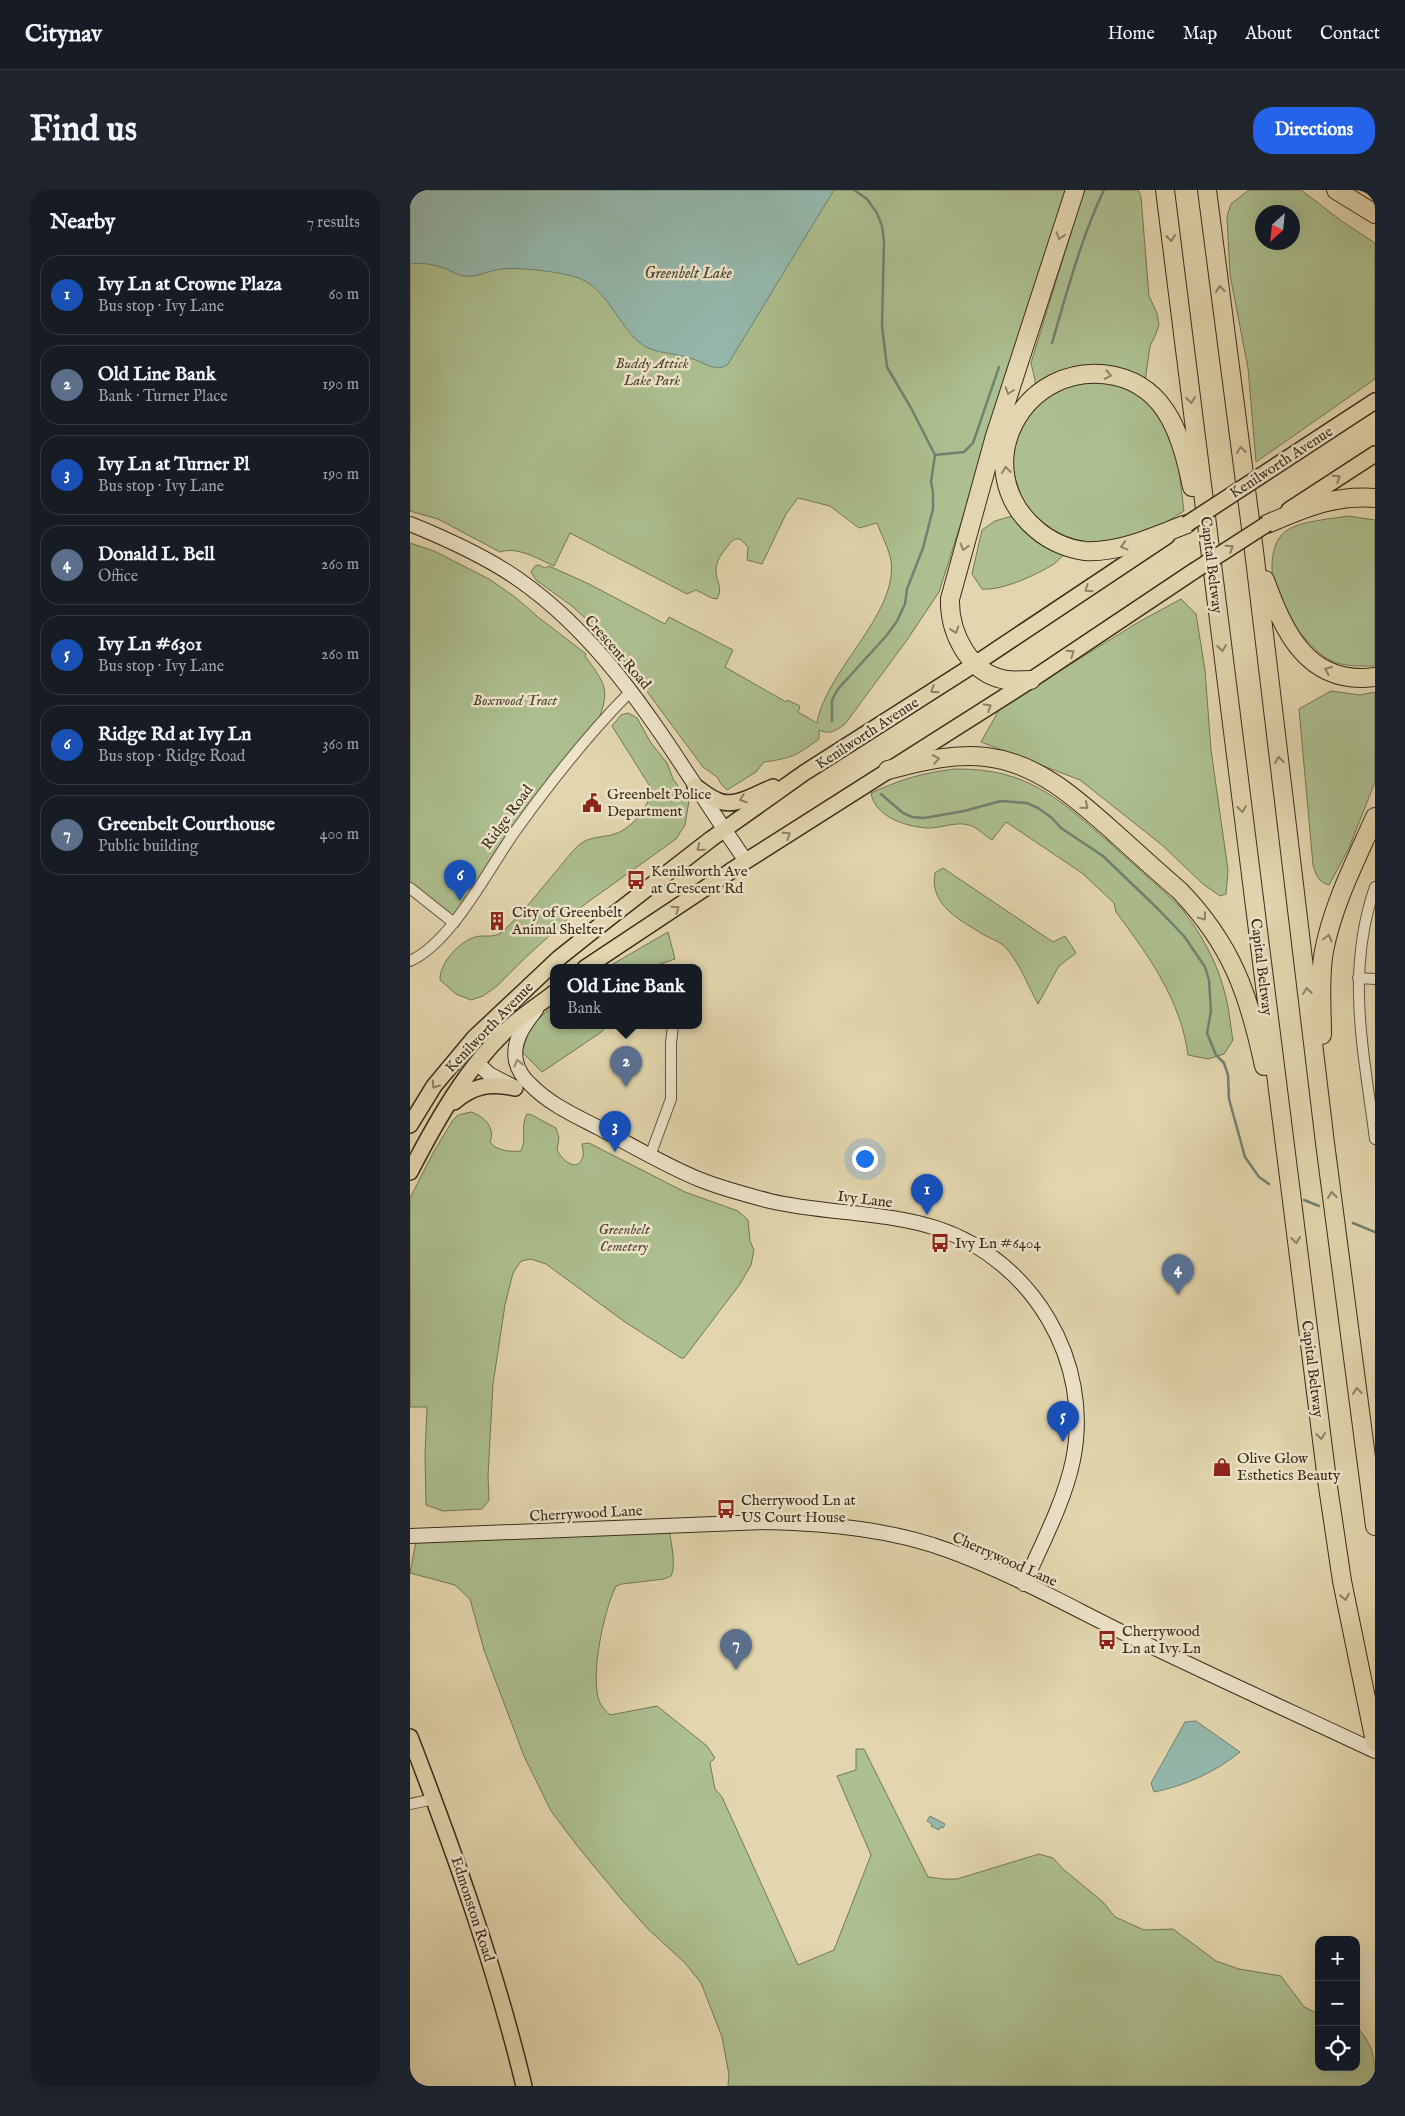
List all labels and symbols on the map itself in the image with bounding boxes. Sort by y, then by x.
north arrow [1255,205,1300,250]
one-way arrow [1055,232,1065,240]
one-way arrow [1165,235,1176,243]
water label: Greenbelt Lake [644,264,733,284]
one-way arrow [1215,285,1226,293]
park label: Buddy Attick Lake Park [615,354,689,390]
one-way arrow [1104,370,1112,380]
one-way arrow [1005,386,1015,395]
one-way arrow [1185,396,1196,404]
street label: Kenilworth Avenue [1226,422,1336,503]
one-way arrow [1236,446,1247,454]
one-way arrow [1001,466,1012,474]
one-way arrow [1332,475,1341,485]
street label: Capital Beltway [1196,515,1227,615]
one-way arrow [1120,540,1129,551]
one-way arrow [959,542,969,550]
one-way arrow [1225,544,1234,554]
one-way arrow [1084,583,1093,592]
street label: Crescent Road [580,611,656,694]
one-way arrow [949,625,959,634]
one-way arrow [1216,644,1227,652]
one-way arrow [1065,650,1075,659]
one-way arrow [1324,665,1333,676]
one-way arrow [930,684,939,693]
park label: Boxwood Tract [473,691,558,710]
street label: Kenilworth Avenue [812,693,922,774]
one-way arrow [983,703,992,713]
one-way arrow [932,754,940,765]
one-way arrow [1274,756,1285,764]
street label: Ridge Road [478,780,538,853]
place label: Greenbelt Police Department [607,785,711,821]
public building icon: Greenbelt Police Department [581,792,603,814]
one-way arrow [739,793,748,803]
one-way arrow [1079,801,1088,810]
one-way arrow [1236,806,1247,814]
one-way arrow [782,831,791,841]
one-way arrow [697,842,706,850]
pin: 6 [444,860,476,901]
place label: Kenilworth Ave at Crescent Rd [651,862,748,898]
bus stop icon: Kenilworth Ave at Crescent Rd [625,869,647,891]
place label: City of Greenbelt Animal Shelter [511,903,623,939]
one-way arrow [670,906,679,915]
building icon: City of Greenbelt Animal Shelter [486,910,508,932]
one-way arrow [1197,911,1206,921]
street label: Capital Beltway [1246,917,1277,1017]
one-way arrow [1322,933,1333,942]
street label: Kenilworth Avenue [441,978,538,1077]
one-way arrow [1302,986,1313,994]
pin: 2 [610,1046,642,1087]
one-way arrow [513,1059,523,1067]
one-way arrow [432,1080,441,1089]
pin: 3 [599,1111,631,1152]
your location [852,1146,878,1172]
pin: 1 [911,1174,943,1215]
street label: Ivy Lane [836,1187,894,1212]
one-way arrow [1327,1191,1338,1199]
park label: Greenbelt Cemetery [598,1220,651,1256]
bus stop icon: Ivy Ln #6404 [929,1232,951,1254]
place label: Ivy Ln #6404 [955,1234,1041,1253]
one-way arrow [1290,1236,1301,1244]
pin: 4 [1162,1254,1194,1295]
street label: Capital Beltway [1297,1319,1328,1419]
one-way arrow [1352,1387,1362,1395]
pin: 5 [1047,1401,1079,1442]
one-way arrow [1315,1432,1326,1440]
place label: Olive Glow Esthetics Beauty [1237,1449,1341,1485]
shop icon: Olive Glow Esthetics Beauty [1211,1456,1233,1478]
place label: Cherrywood Ln at US Court House [741,1491,856,1527]
bus stop icon: Cherrywood Ln at US Court House [715,1498,737,1520]
street label: Cherrywood Lane [529,1501,643,1526]
street label: Cherrywood Lane [949,1528,1060,1591]
one-way arrow [1340,1592,1350,1601]
place label: Cherrywood Ln at Ivy Ln [1122,1622,1201,1658]
pin: 7 [720,1629,752,1670]
bus stop icon: Cherrywood Ln at Ivy Ln [1096,1629,1118,1651]
street label: Edmonston Road [447,1854,499,1965]

